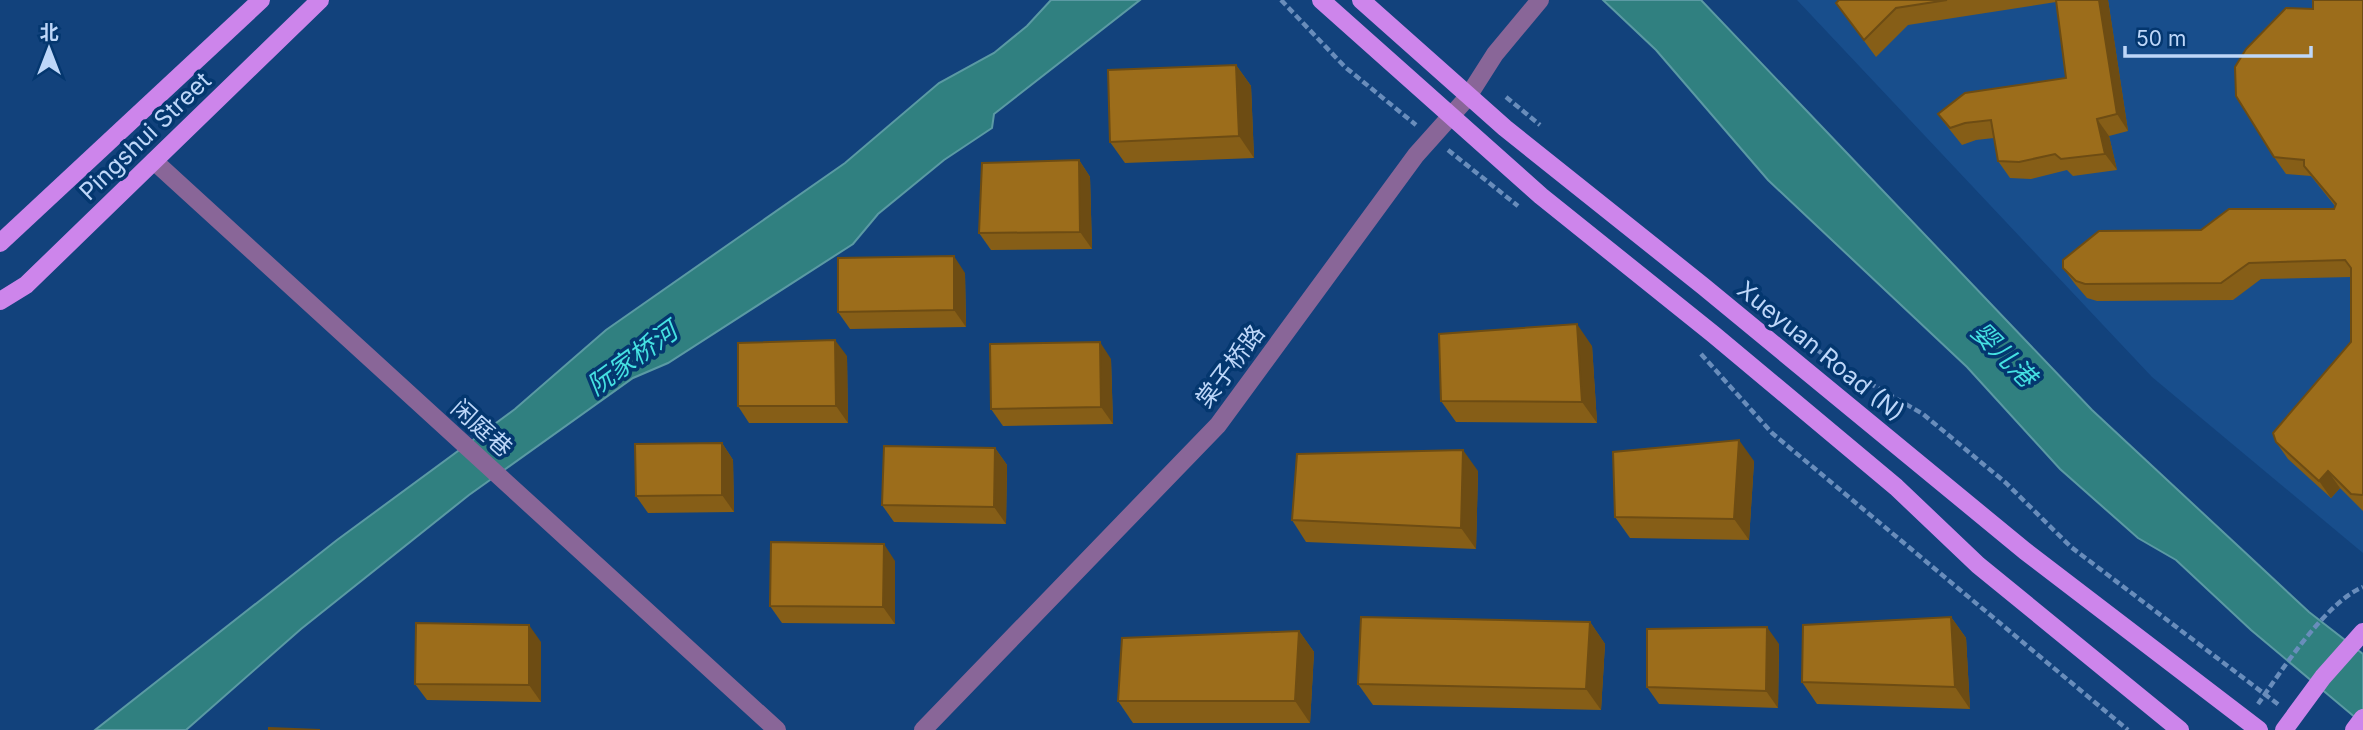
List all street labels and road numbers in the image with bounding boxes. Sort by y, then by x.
street label: Pingshui Street [73,66,217,206]
street label: Xueyuan Road (N) [1732,275,1910,427]
street label: 棠子桥路 [1190,319,1270,413]
street label: 闲庭巷 [446,393,518,463]

